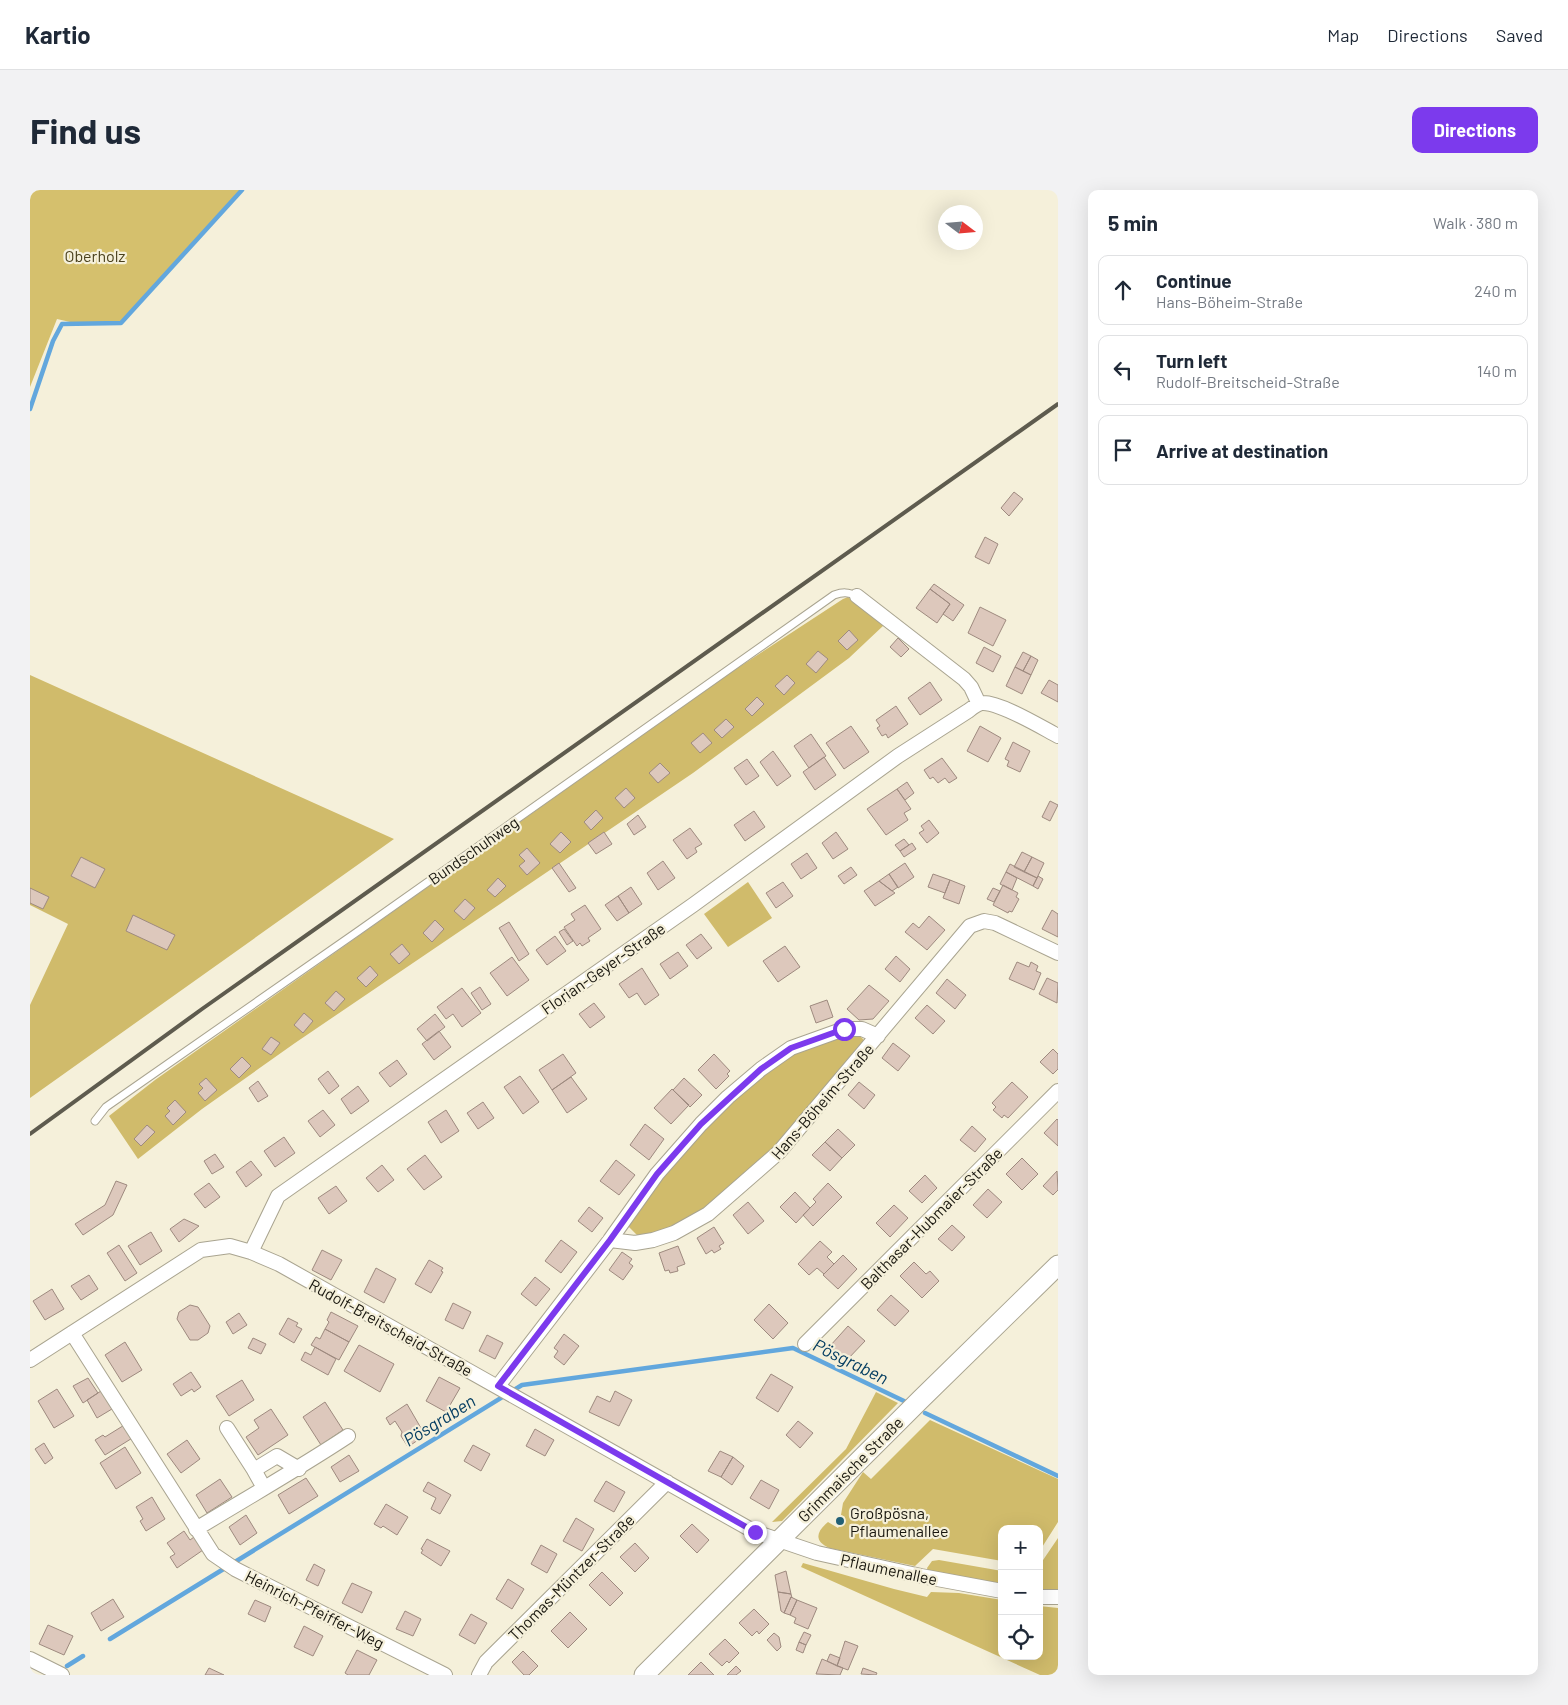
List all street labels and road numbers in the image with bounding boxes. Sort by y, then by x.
street label: Bundschuhweg [424,812,522,888]
street label: Florian-Geyer-Straße [537,918,669,1018]
street label: Hans-Böheim-Straße [767,1039,877,1163]
street label: Balthasar-Hubmaier-Straße [856,1143,1006,1293]
street label: Rudolf-Breitscheid-Straße [306,1274,476,1380]
street label: Grimmaische Straße [793,1412,907,1526]
street label: Thomas-Müntzer-Straße [504,1510,638,1644]
street label: Pflaumenallee [839,1549,939,1589]
street label: Heinrich-Pfeiffer-Weg [242,1566,388,1652]

